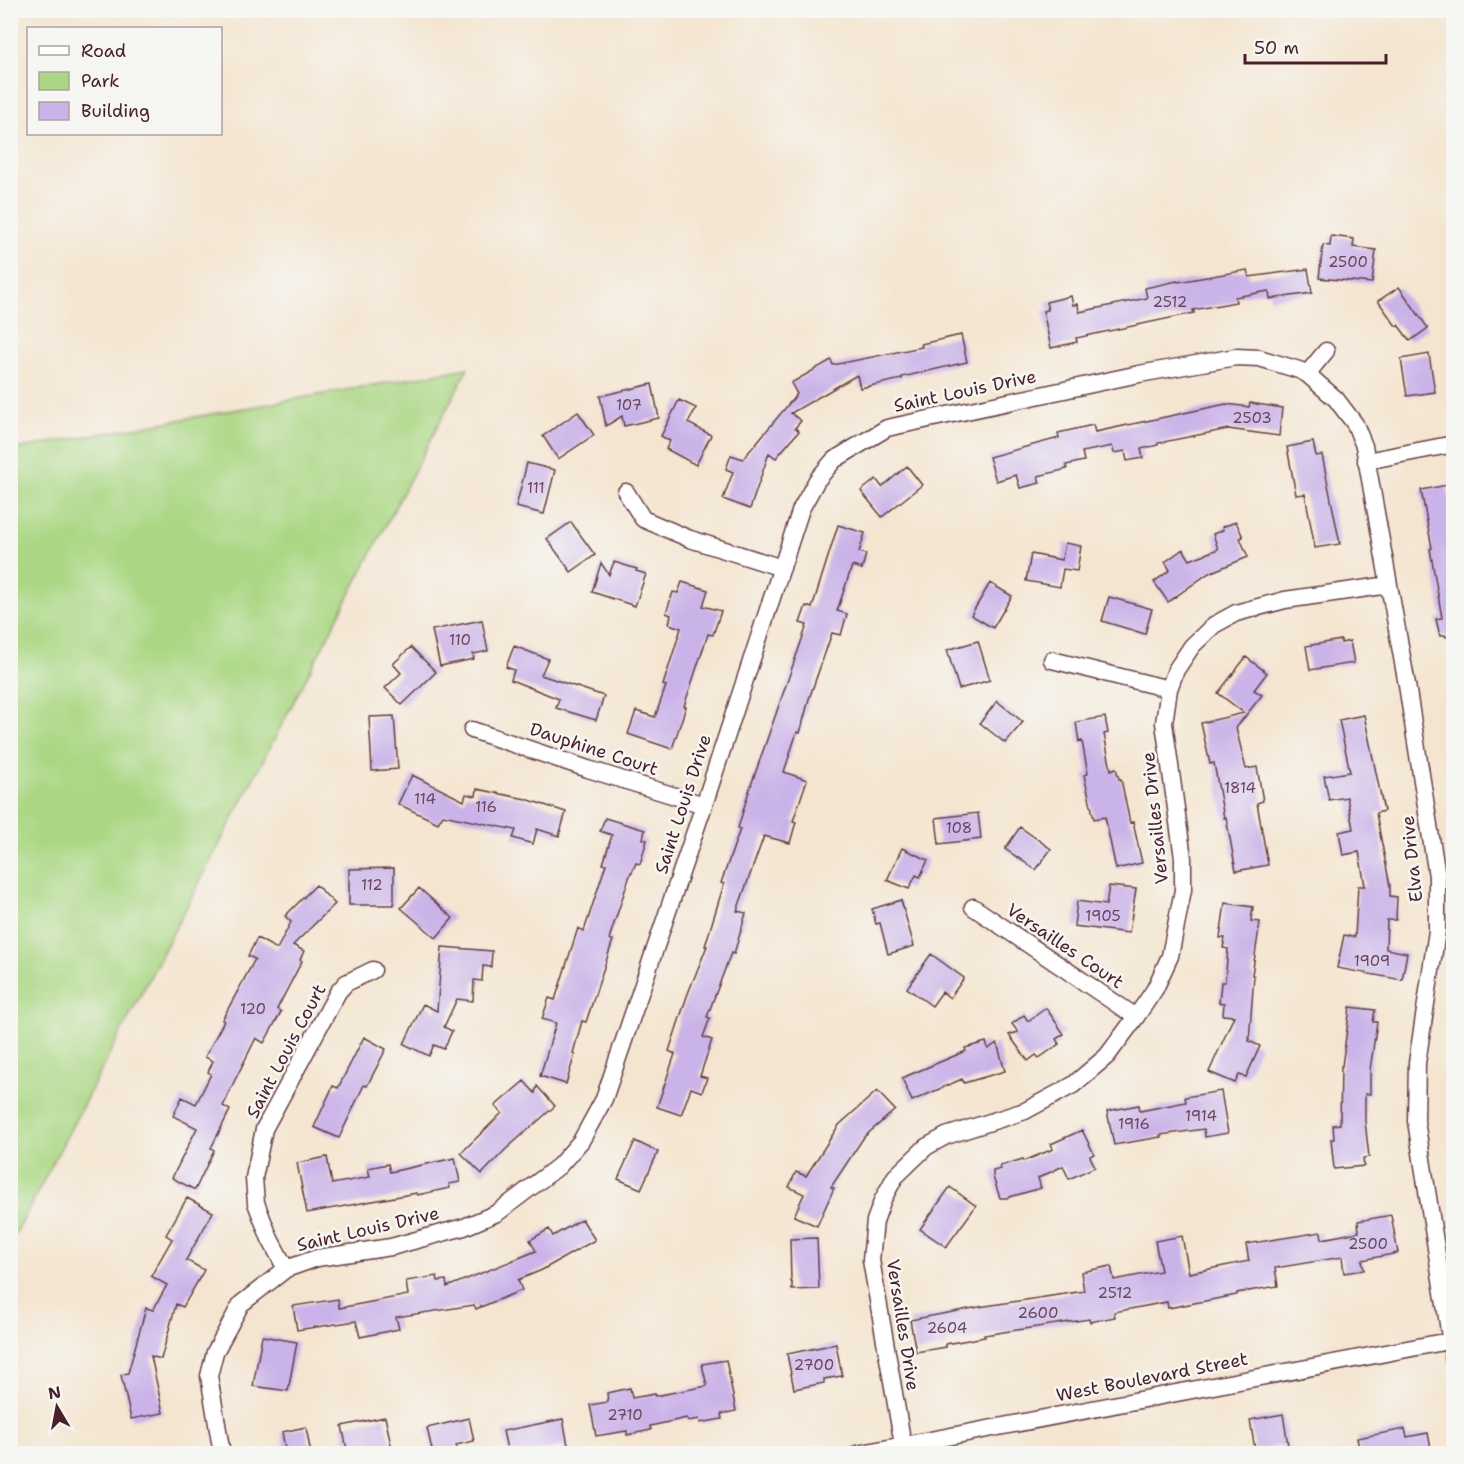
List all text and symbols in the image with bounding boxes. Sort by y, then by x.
legend [27,27,222,135]
scale bar [1245,27,1386,65]
text: 50 m [1254,36,1299,60]
text: Road [81,39,126,63]
text: Park [81,69,120,93]
text: Building [81,99,150,123]
house number: 2500 [1328,252,1368,272]
house number: 2512 [1153,292,1187,312]
street label: Saint Louis Drive [891,364,1039,418]
house number: 107 [616,395,642,415]
house number: 2503 [1232,408,1272,428]
house number: 111 [527,478,545,498]
house number: 110 [449,630,471,650]
street label: Dauphine Court [527,717,661,781]
street label: Saint Louis Drive [649,731,717,877]
street label: Versailles Drive [1136,751,1174,885]
house number: 1814 [1224,778,1256,798]
house number: 114 [414,789,436,809]
house number: 116 [475,797,497,817]
street label: Elva Drive [1396,815,1428,903]
house number: 108 [946,818,972,838]
house number: 112 [361,875,383,895]
street label: Versailles Court [1002,898,1128,994]
house number: 1905 [1085,906,1121,926]
house number: 1909 [1354,951,1390,971]
street label: Saint Louis Court [241,980,332,1122]
house number: 120 [240,999,266,1019]
house number: 1914 [1185,1106,1217,1126]
house number: 1916 [1118,1114,1150,1134]
street label: Saint Louis Drive [295,1201,441,1257]
house number: 2500 [1348,1234,1388,1254]
street label: Versailles Drive [881,1257,925,1393]
house number: 2512 [1098,1283,1132,1303]
house number: 2600 [1018,1303,1058,1323]
house number: 2604 [927,1318,967,1338]
street label: West Boulevard Street [1054,1347,1250,1407]
house number: 2700 [794,1355,834,1375]
north arrow [27,1377,87,1437]
text: N [46,1381,63,1404]
house number: 2710 [607,1405,643,1425]

